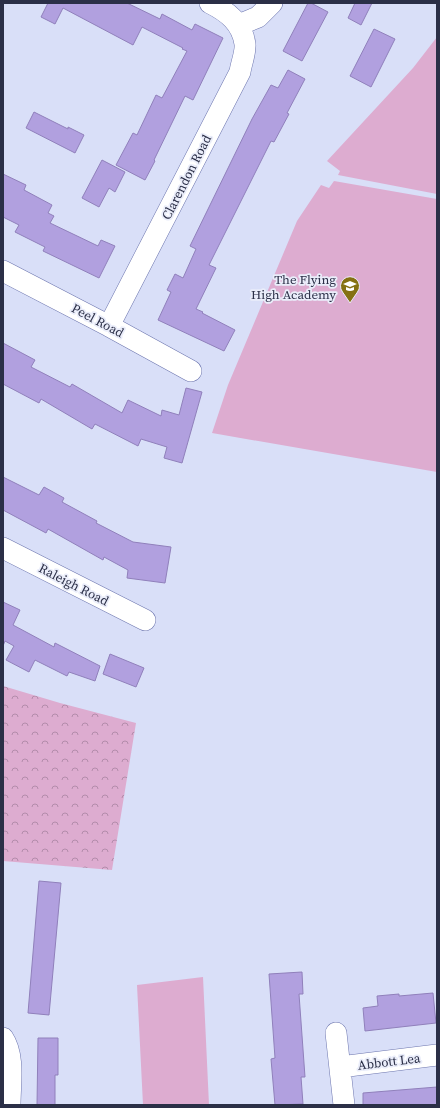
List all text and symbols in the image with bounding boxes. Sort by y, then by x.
street label: Clarendon Road [158,131,215,223]
place label: The Flying High Academy [251,271,336,303]
school or university icon: The Flying High Academy [339,275,361,303]
street label: Peel Road [69,300,127,342]
street label: Raleigh Road [36,560,112,610]
street label: Abbott Lea [357,1049,422,1074]

